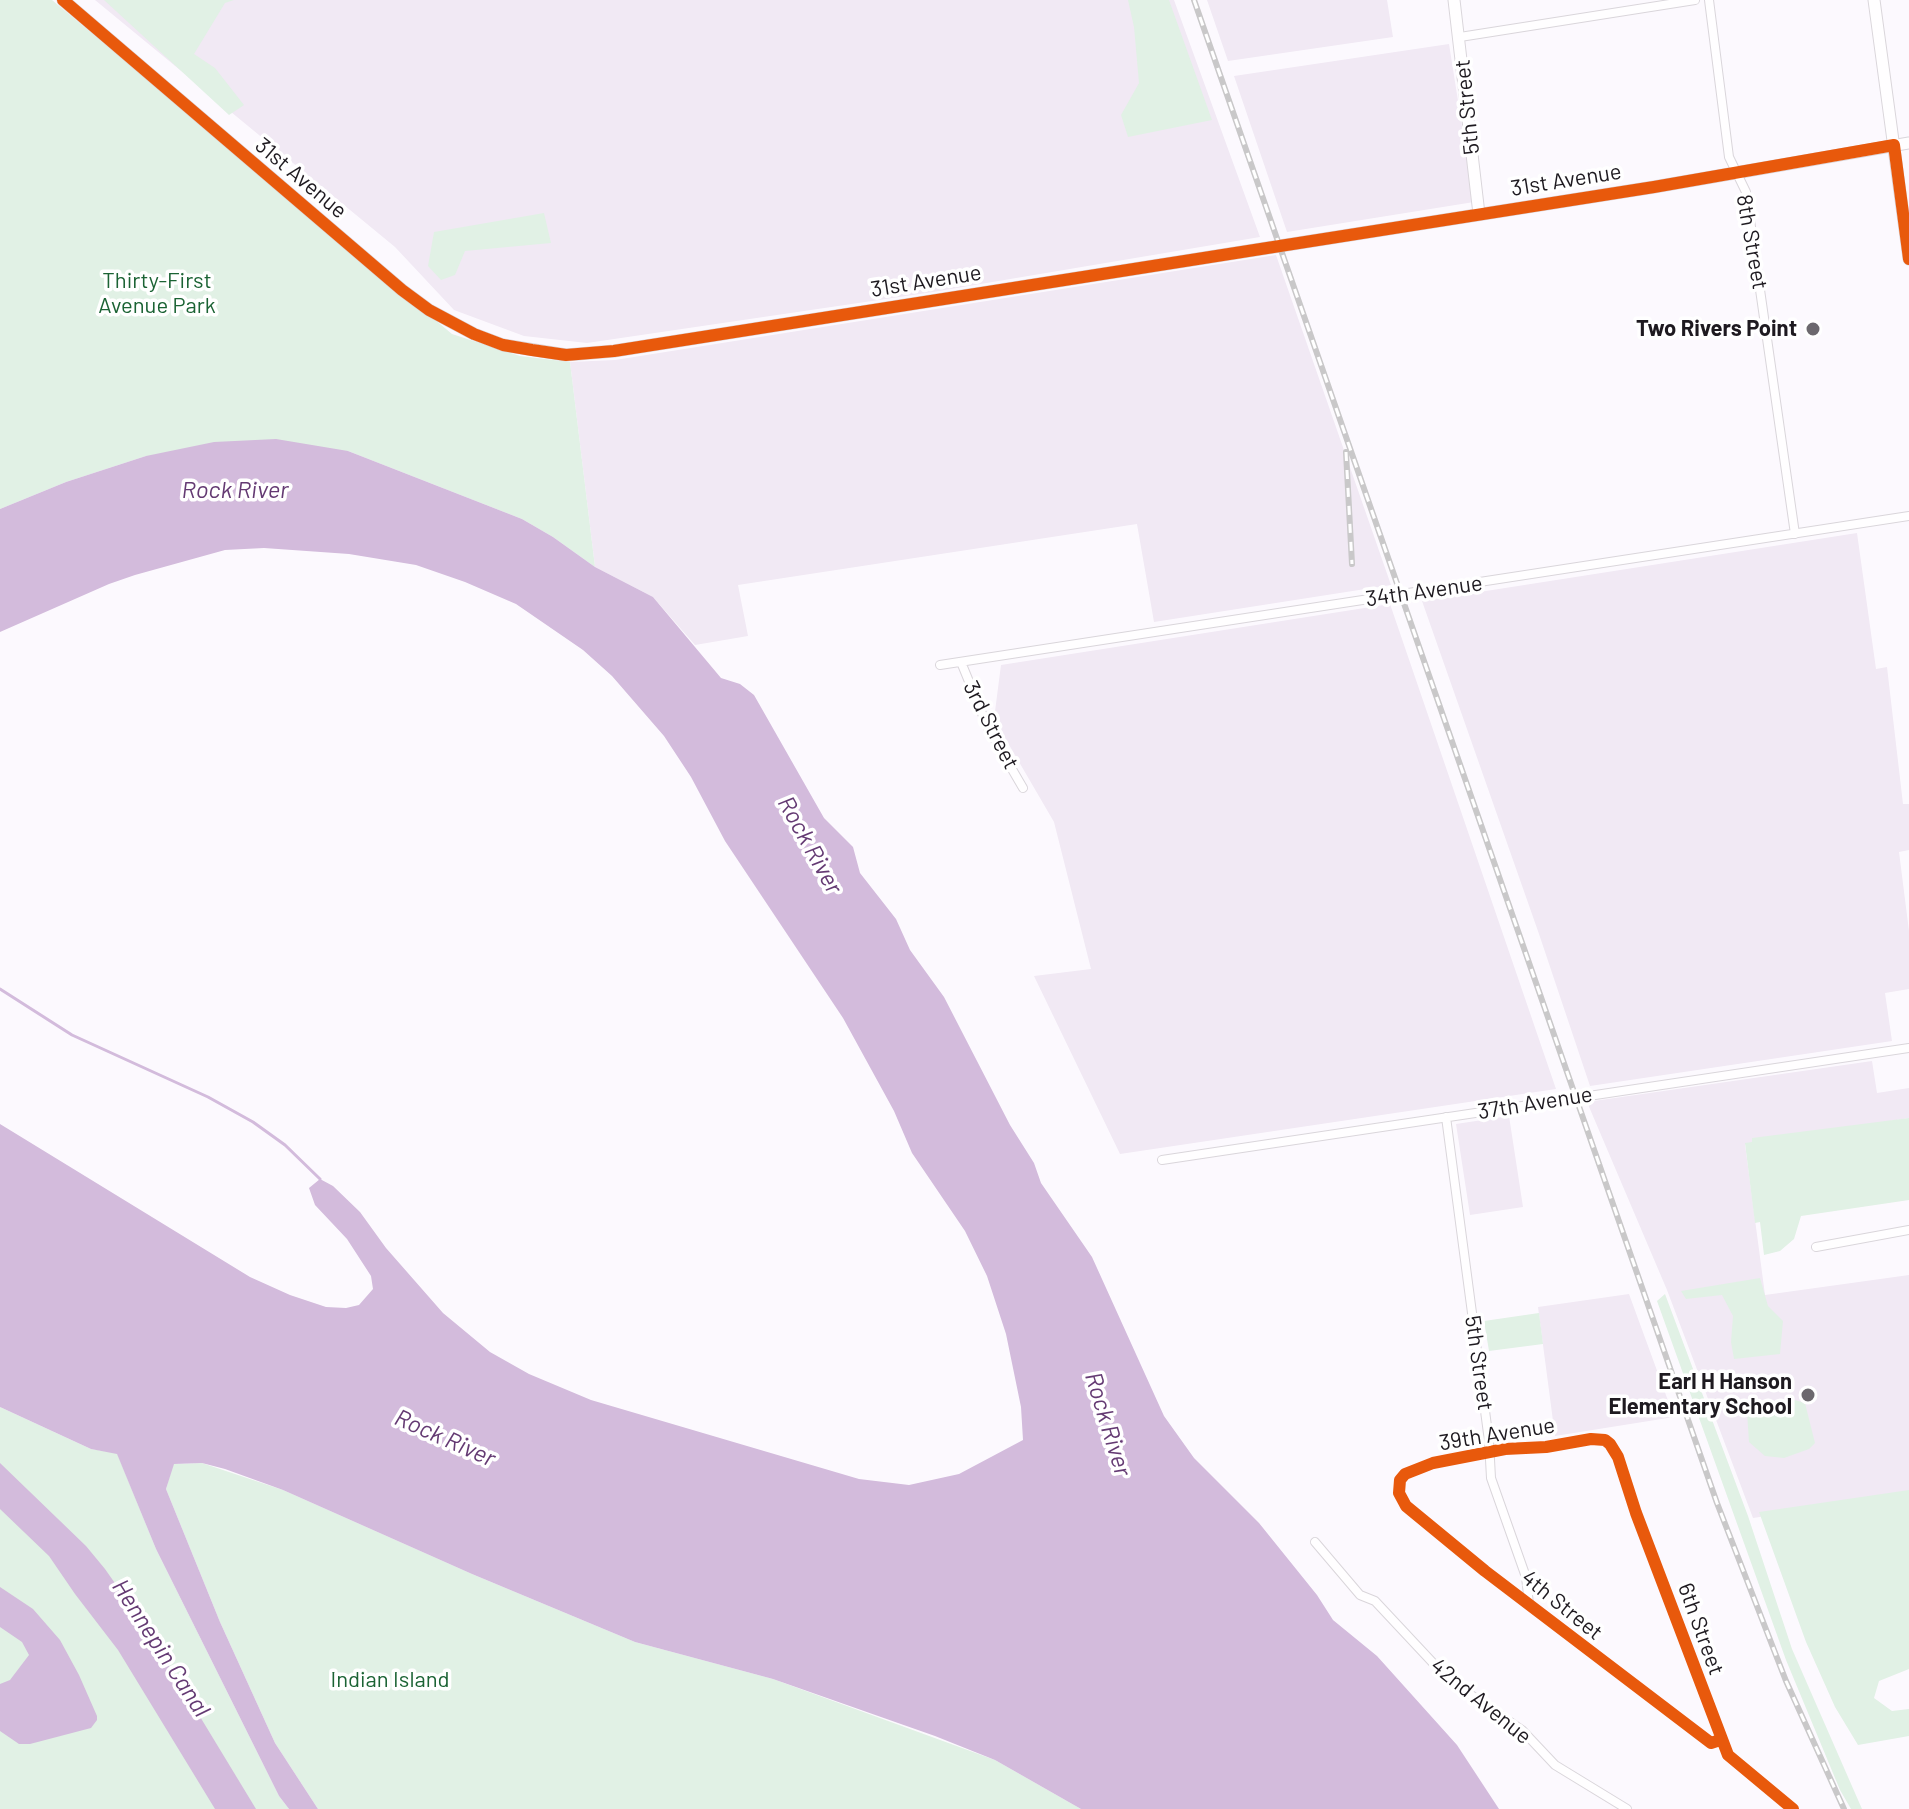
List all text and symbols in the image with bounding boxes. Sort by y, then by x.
street label: 5th Street [1449,58,1485,156]
street label: 31st Avenue [250,132,352,224]
street label: 31st Avenue [1509,158,1623,202]
street label: 8th Street [1731,193,1773,291]
street label: 31st Avenue [869,259,983,303]
park label: Thirty-First Avenue Park [98,268,216,320]
place label: Two Rivers Point [1636,316,1797,342]
marker: Two Rivers Point [1804,320,1822,338]
water label: Rock River [181,476,289,504]
street label: 34th Avenue [1364,570,1484,612]
street label: 3rd Street [958,676,1024,774]
water label: Rock River [771,791,849,899]
street label: 37th Avenue [1476,1081,1594,1125]
street label: 5th Street [1459,1314,1499,1412]
water label: Rock River [1079,1369,1137,1479]
place label: Earl H Hanson Elementary School [1609,1369,1792,1420]
marker: Earl H Hanson Elementary School [1799,1386,1817,1404]
water label: Rock River [390,1403,500,1473]
street label: 39th Avenue [1437,1412,1557,1456]
street label: 4th Street [1516,1564,1608,1646]
water label: Hennepin Canal [106,1574,216,1722]
street label: 6th Street [1672,1580,1730,1678]
street label: 42nd Avenue [1425,1652,1537,1750]
park label: Indian Island [331,1667,449,1693]

